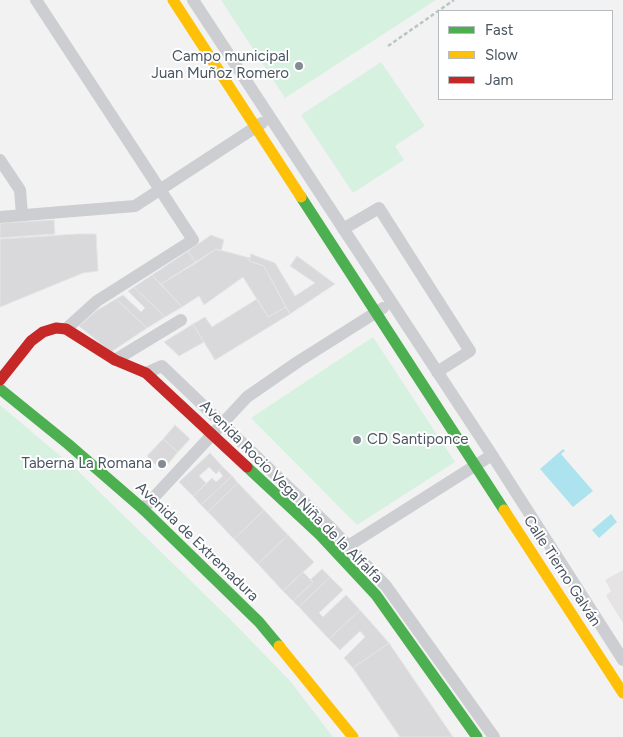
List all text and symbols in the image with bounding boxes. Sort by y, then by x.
legend [438,10,613,100]
text: Fast [485,21,513,39]
text: Slow [485,46,518,64]
place label: Campo municipal Juan Muñoz Romero [151,48,289,83]
marker: Campo municipal Juan Muñoz Romero [293,60,305,72]
text: Jam [485,71,513,89]
street label: Avenida Rocio Vega Niña de la Alfalfa [196,397,386,587]
place label: CD Santiponce [367,431,468,449]
marker: CD Santiponce [351,434,363,446]
place label: Taberna La Romana [22,455,152,473]
marker: Taberna La Romana [156,458,168,470]
street label: Avenida de Extremadura [132,479,262,605]
street label: Calle Tierno Galván [519,512,605,630]

